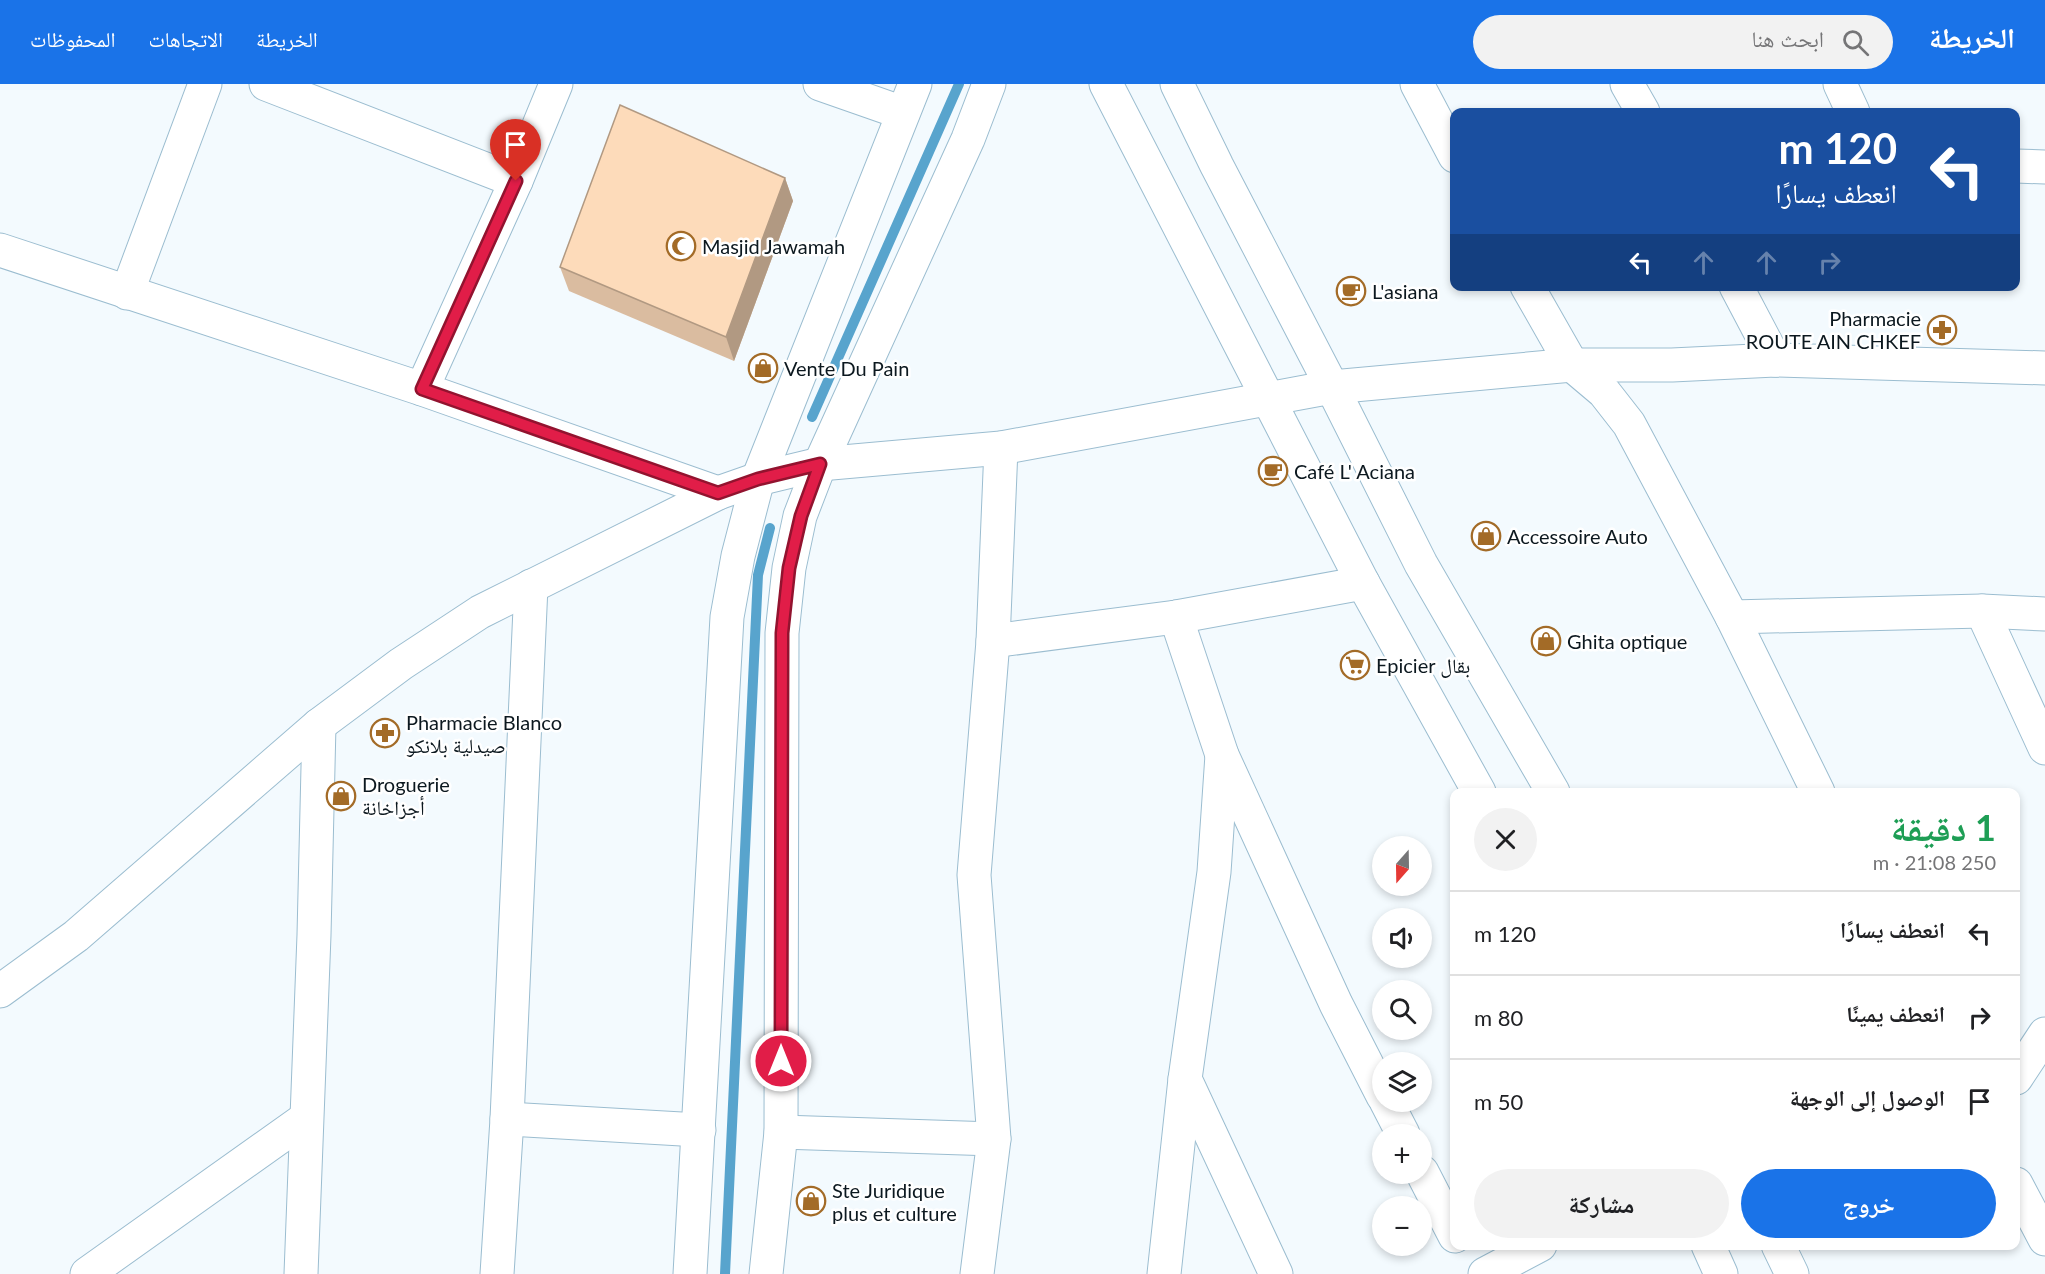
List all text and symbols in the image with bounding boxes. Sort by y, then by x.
search box [1473,15,1893,69]
text: الخريطة [1929,20,2015,54]
text: ابحث هنا [1751,25,1824,52]
text: المحفوظات [30,26,115,51]
text: الاتجاهات [148,26,223,51]
text: الخريطة [256,26,318,51]
icon: search [1839,26,1872,59]
pin [490,119,541,181]
text: 120 m [1779,123,1897,173]
icon: arrive [499,128,532,161]
icon: left [1918,132,1996,210]
text: انعطف يسارًا [1775,176,1897,209]
mosque icon: Masjid Jawamah [665,230,697,262]
place label: Masjid Jawamah [702,234,845,258]
icon: left [1624,246,1657,279]
icon: ahead [1687,246,1720,279]
icon: ahead [1750,246,1783,279]
icon: right [1813,246,1846,279]
cafe icon: L'asiana [1335,275,1367,307]
place label: L'asiana [1372,279,1439,303]
place label: Pharmacie ROUTE AIN CHKEF [1746,306,1921,353]
pharmacy icon: Pharmacie ROUTE AIN CHKEF [1926,314,1958,346]
shop icon: Vente Du Pain [747,352,779,384]
place label: Vente Du Pain [784,356,909,380]
cafe icon: Café L' Aciana [1257,455,1289,487]
place label: Café L' Aciana [1294,459,1415,483]
shop icon: Accessoire Auto [1470,520,1502,552]
place label: Accessoire Auto [1507,524,1648,548]
shop icon: Ghita optique [1530,625,1562,657]
place label: Ghita optique [1567,629,1687,653]
supermarket icon: Epicier بقال [1339,649,1371,681]
place label: Epicier بقال [1376,653,1470,678]
place label: Pharmacie Blanco صيدلية بلانكو [406,710,562,758]
pharmacy icon: Pharmacie Blanco صيدلية بلانكو [369,717,401,749]
place label: Droguerie أجزاخانة [362,772,450,819]
shop icon: Droguerie أجزاخانة [325,780,357,812]
text: 1 دقيقة [1891,805,1996,849]
button: close [1474,808,1537,871]
north arrow [1372,836,1432,896]
map controls [1372,836,1432,1256]
text: 250 m · 21:08 [1873,850,1996,874]
button: sound [1372,908,1432,968]
text: انعطف يسارًا [1840,916,1945,943]
icon: left [1963,917,1996,950]
text: 120 m [1474,920,1536,947]
button: search [1372,980,1432,1040]
text: انعطف يمينًا [1846,1000,1945,1027]
icon: right [1963,1001,1996,1034]
text: 80 m [1474,1004,1523,1031]
position arrow [749,1029,813,1093]
button: layers [1372,1052,1432,1112]
text: الوصول إلى الوجهة [1790,1084,1945,1111]
icon: arrive [1963,1085,1996,1118]
text: 50 m [1474,1088,1523,1115]
button: + [1372,1124,1432,1184]
button: مشاركة [1474,1169,1729,1238]
button: خروج [1741,1169,1996,1238]
place label: Ste Juridique plus et culture [832,1178,957,1225]
shop icon: Ste Juridique plus et culture [795,1185,827,1217]
button: − [1372,1196,1432,1256]

